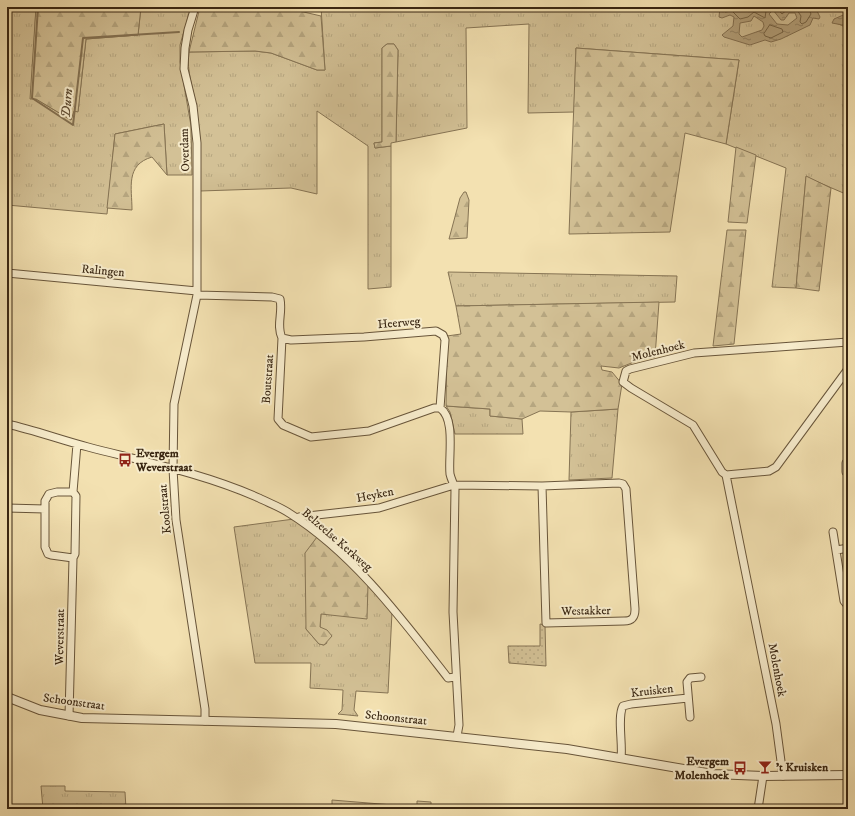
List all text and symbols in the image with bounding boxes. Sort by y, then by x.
water label: Durn [58,87,77,118]
street label: Overdam [177,128,193,172]
street label: Ralingen [81,262,126,280]
street label: Heerweg [377,314,421,332]
street label: Molenhoek [630,337,686,365]
street label: Boutstraat [259,354,277,404]
place label: Evergem Weverstraat [135,446,193,475]
bus stop icon: Evergem Weverstraat [117,452,133,468]
street label: Koolstraat [155,483,175,535]
street label: Heyken [355,484,396,506]
street label: Belzeelse Kerkweg [299,505,375,575]
street label: Westakker [560,603,611,619]
street label: Weverstraat [52,609,68,666]
street label: Molenhoek [764,642,790,698]
street label: Kruisken [630,681,675,701]
street label: Schoonstraat [42,690,106,714]
street label: Schoonstraat [364,707,428,729]
place label: Evergem Molenhoek [675,754,730,783]
bar icon: 't Kruisken [757,759,773,775]
bus stop icon: Evergem Molenhoek [732,760,748,776]
place label: 't Kruisken [776,760,829,775]

